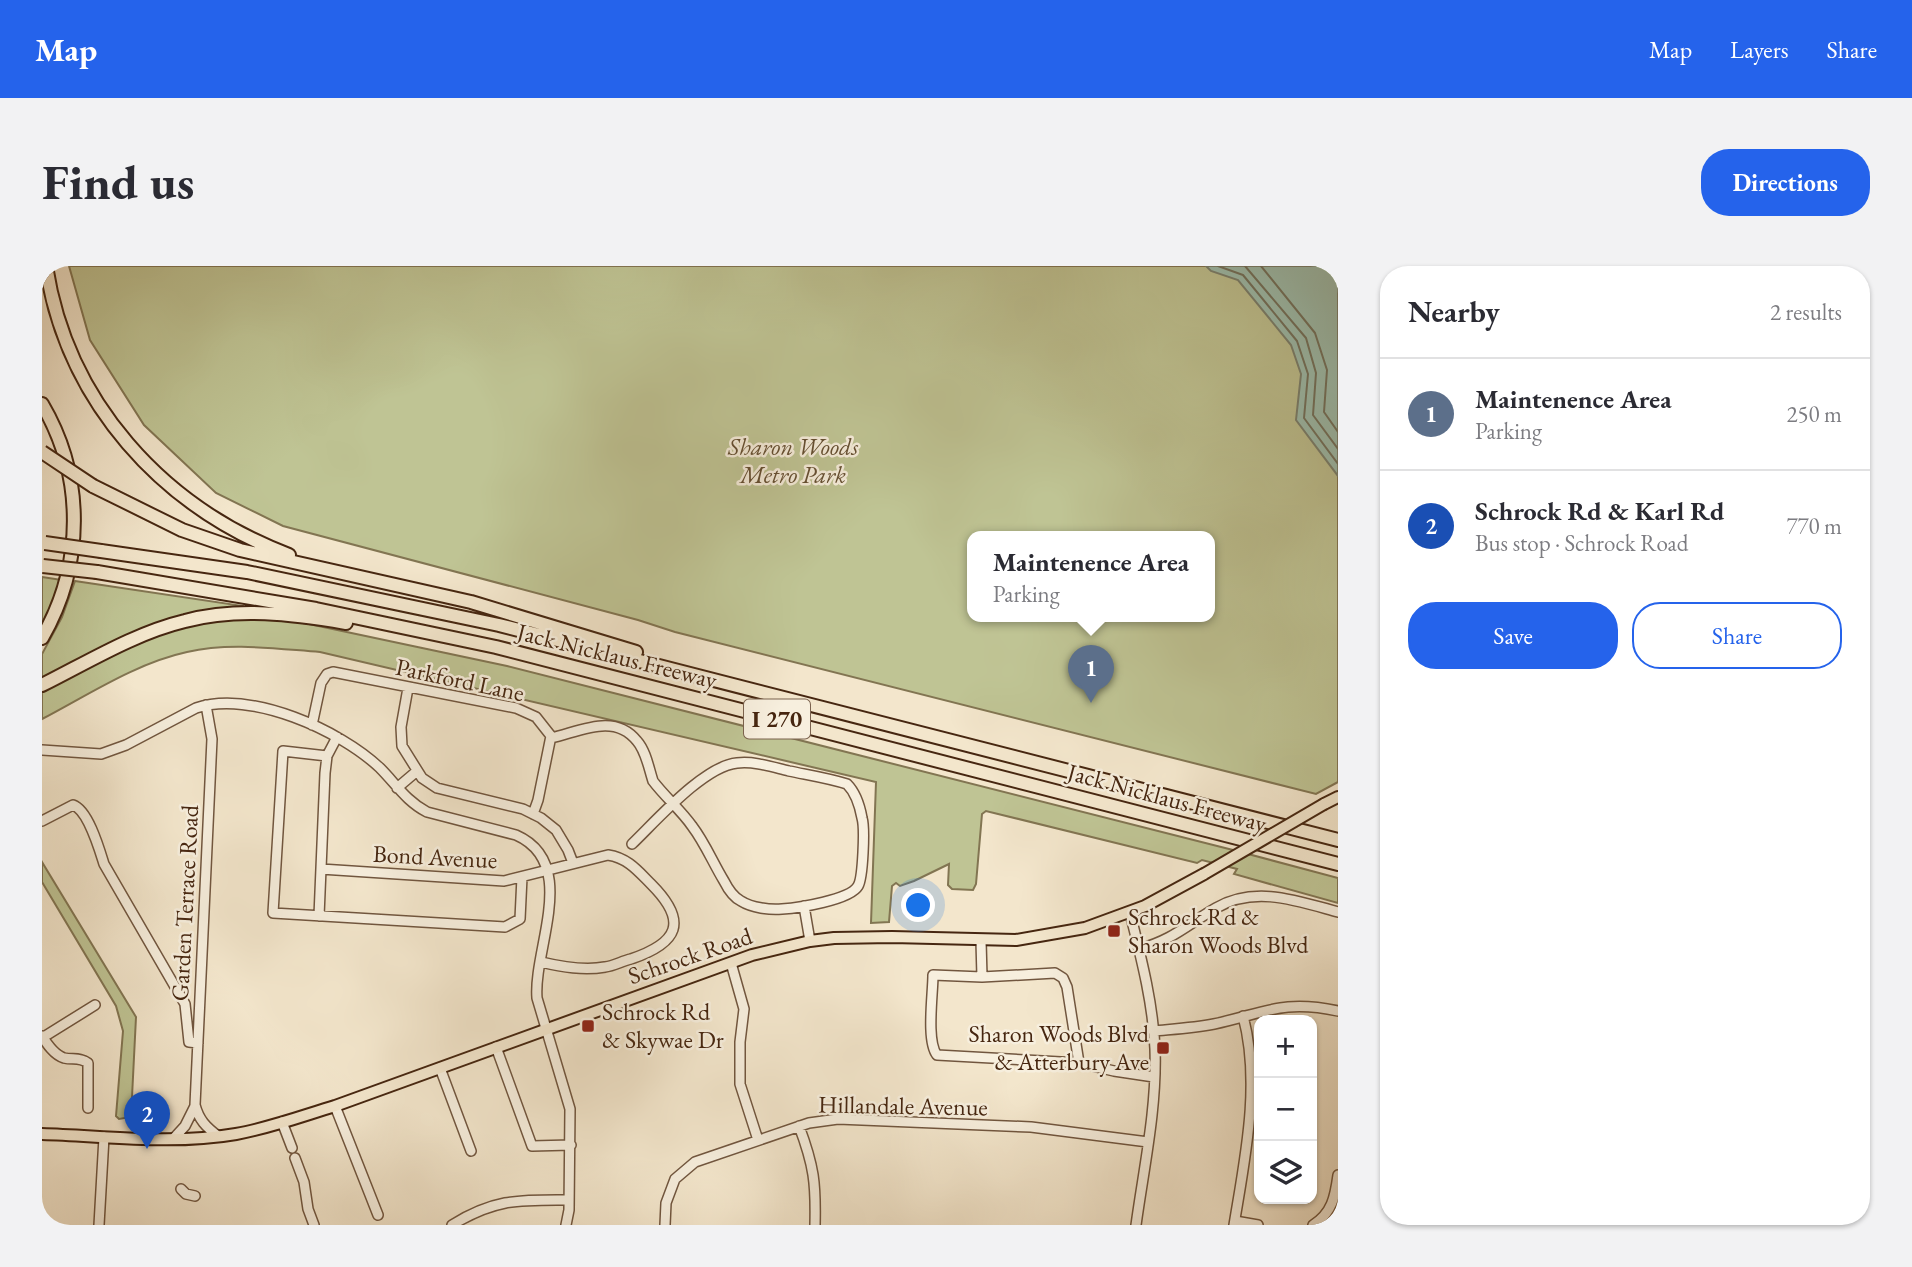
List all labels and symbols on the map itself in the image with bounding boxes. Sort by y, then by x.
park label: Sharon Woods Metro Park [727,431,858,490]
street label: Jack Nicklaus Freeway [512,615,721,695]
pin: 1 [1068,645,1114,703]
street label: Parkford Lane [393,651,527,708]
road number: I 270 [744,699,810,738]
street label: Jack Nicklaus Freeway [1062,756,1270,839]
street label: Garden Terrace Road [164,803,205,1002]
street label: Bond Avenue [372,838,498,875]
your location [901,888,935,922]
place label: Schrock Rd & Sharon Woods Blvd [1128,901,1309,960]
street label: Schrock Road [624,920,757,991]
marker: Schrock Rd & Sharon Woods Blvd [1106,923,1122,939]
place label: Schrock Rd & Skywae Dr [602,996,724,1055]
marker: Schrock Rd & Skywae Dr [580,1018,596,1034]
place label: Sharon Woods Blvd & Atterbury Ave [969,1018,1150,1077]
marker: Sharon Woods Blvd & Atterbury Ave [1155,1040,1171,1056]
street label: Hillandale Avenue [818,1089,988,1122]
pin: 2 [124,1091,170,1149]

